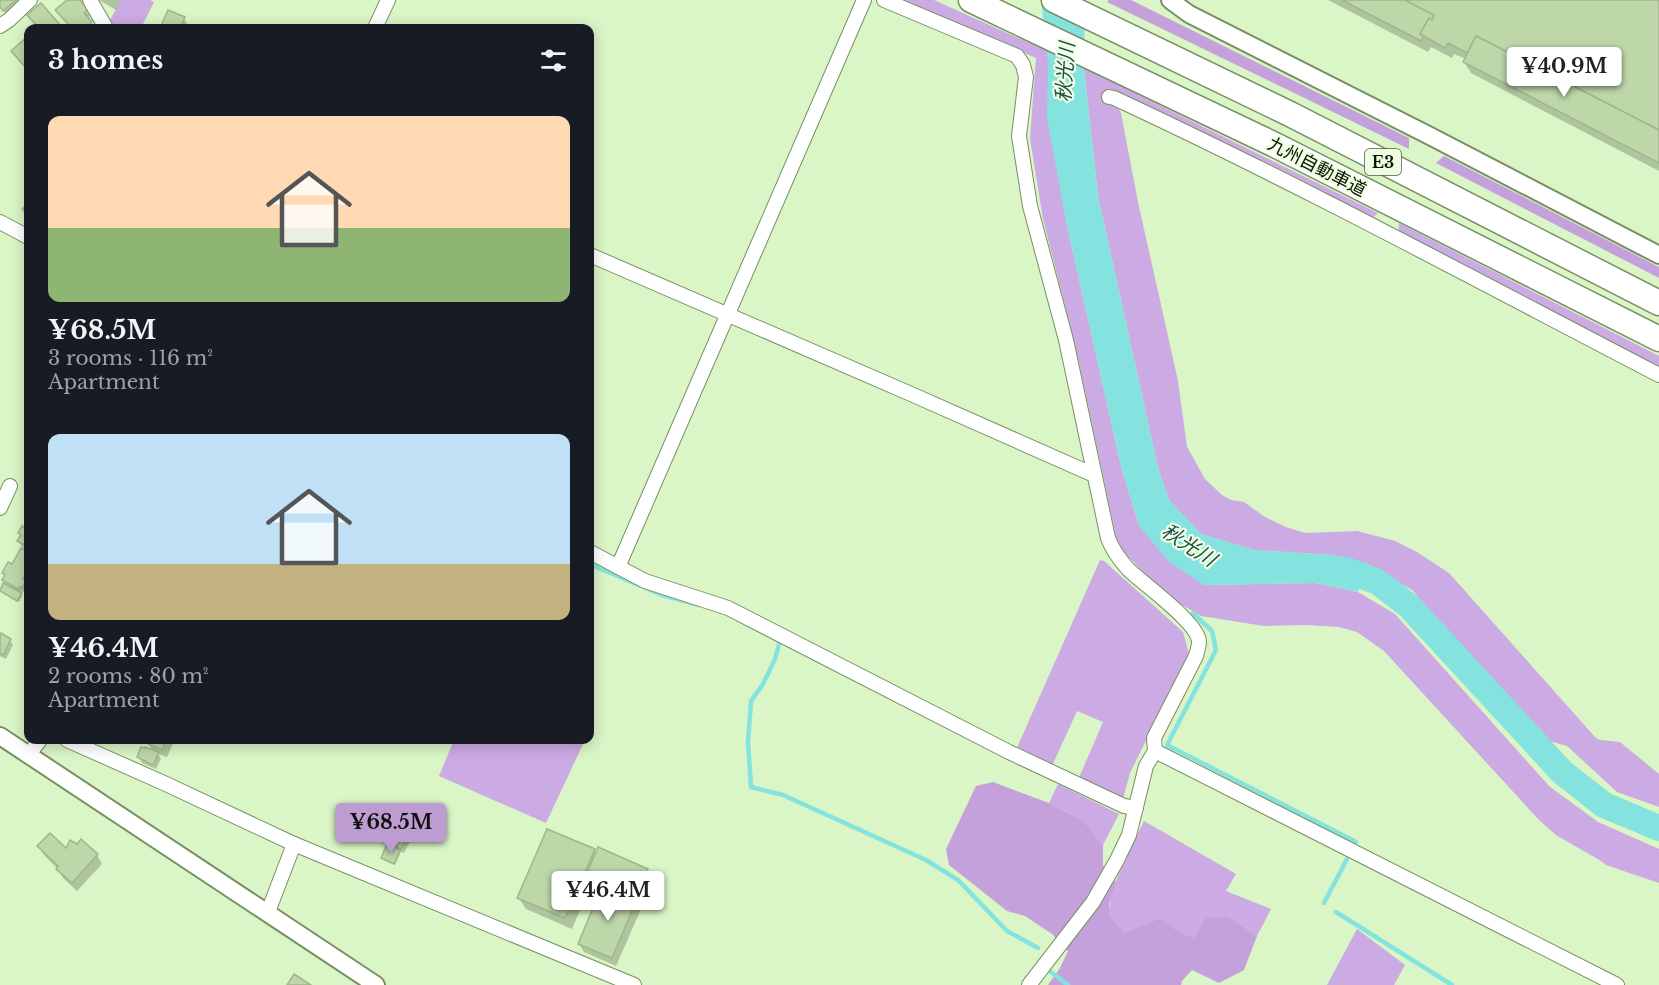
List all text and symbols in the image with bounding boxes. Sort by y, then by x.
water label: 秋光川 [1051,39,1079,103]
text: 3 homes [48,44,163,76]
icon: filters [537,44,570,77]
pin: ¥40.9M [1515,47,1613,98]
text: ¥40.9M [1521,54,1607,78]
street label: 九州自動車道 [1264,133,1370,201]
road number: E3 [1365,149,1401,175]
icon: home [255,155,363,263]
text: ¥68.5M [48,314,156,346]
text: 3 rooms · 116 m² [48,346,213,370]
text: Apartment [48,370,159,394]
icon: home [255,473,363,581]
water label: 秋光川 [1157,519,1222,572]
text: ¥46.4M [48,632,159,664]
text: 2 rooms · 80 m² [48,664,209,688]
text: Apartment [48,688,159,712]
pin: ¥68.5M [342,803,440,854]
text: ¥68.5M [349,810,433,834]
pin: ¥46.4M [559,871,657,922]
text: ¥46.4M [565,878,651,902]

